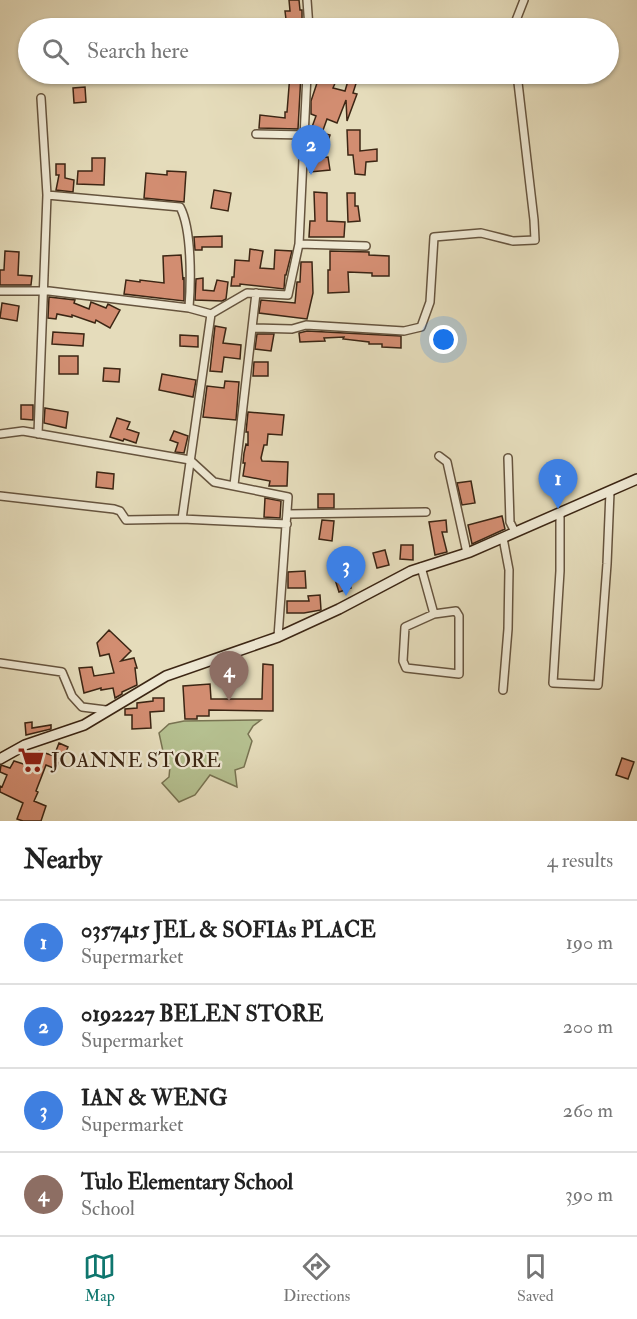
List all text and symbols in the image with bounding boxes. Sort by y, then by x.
search box [18,18,619,84]
icon: search [39,35,72,68]
text: Search here [87,37,189,65]
pin: 2 [292,126,330,175]
your location [429,325,458,354]
pin: 1 [538,460,578,509]
pin: 3 [326,546,366,596]
pin: 4 [210,652,248,701]
supermarket icon: JOANNE STORE [16,745,46,775]
place label: JOANNE STORE [50,747,221,774]
text: Nearby [24,844,102,876]
text: 4 results [547,848,613,873]
text: 0357415 JEL & SOFIAs PLACE [81,916,376,944]
text: 1 [40,930,47,955]
text: 190 m [566,930,613,955]
text: Supermarket [81,944,184,969]
text: 0192227 BELEN STORE [81,1000,323,1028]
text: 2 [38,1014,49,1039]
text: 200 m [563,1014,613,1039]
text: Supermarket [81,1028,184,1053]
text: IAN & WENG [81,1084,227,1112]
text: 3 [40,1098,47,1123]
text: 260 m [563,1098,613,1123]
text: Supermarket [81,1112,184,1137]
text: Tulo Elementary School [81,1168,293,1196]
text: 4 [38,1182,49,1207]
text: 390 m [565,1182,613,1207]
text: School [81,1196,135,1221]
tab: Map [83,1250,116,1306]
tab: Directions [283,1250,350,1306]
tab: Saved [517,1250,554,1306]

